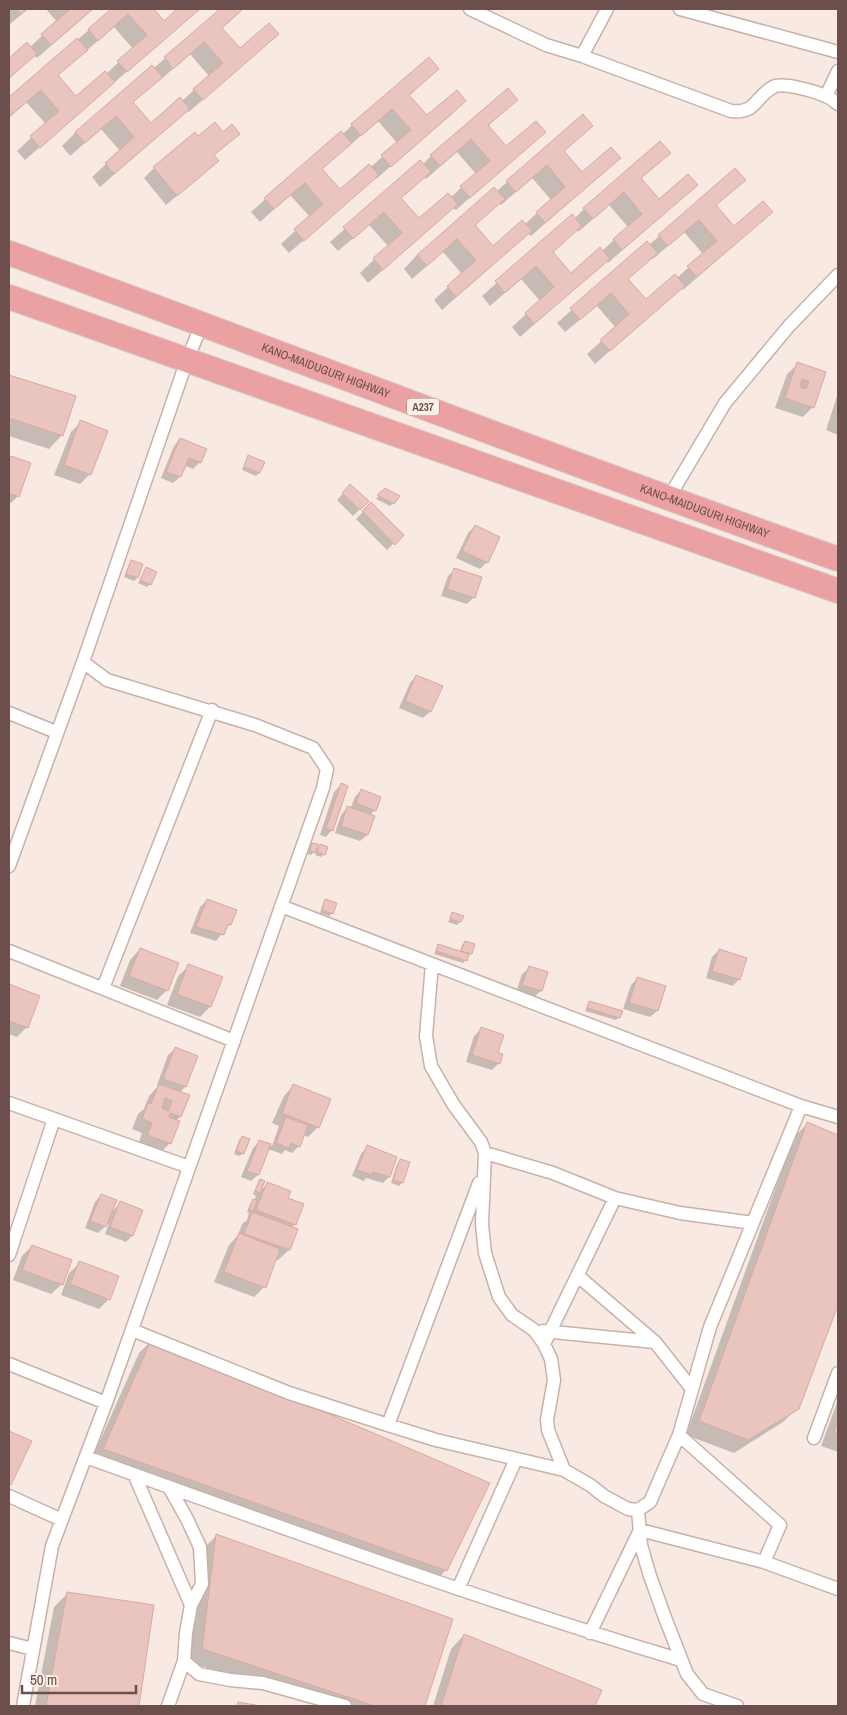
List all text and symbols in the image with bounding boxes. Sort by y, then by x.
street label: KANO-MAIDUGURI HIGHWAY [259,339,393,402]
road number: A237 [407,398,439,416]
street label: KANO-MAIDUGURI HIGHWAY [638,480,772,542]
scale bar [22,1662,136,1694]
text: 50 m [30,1669,57,1690]

